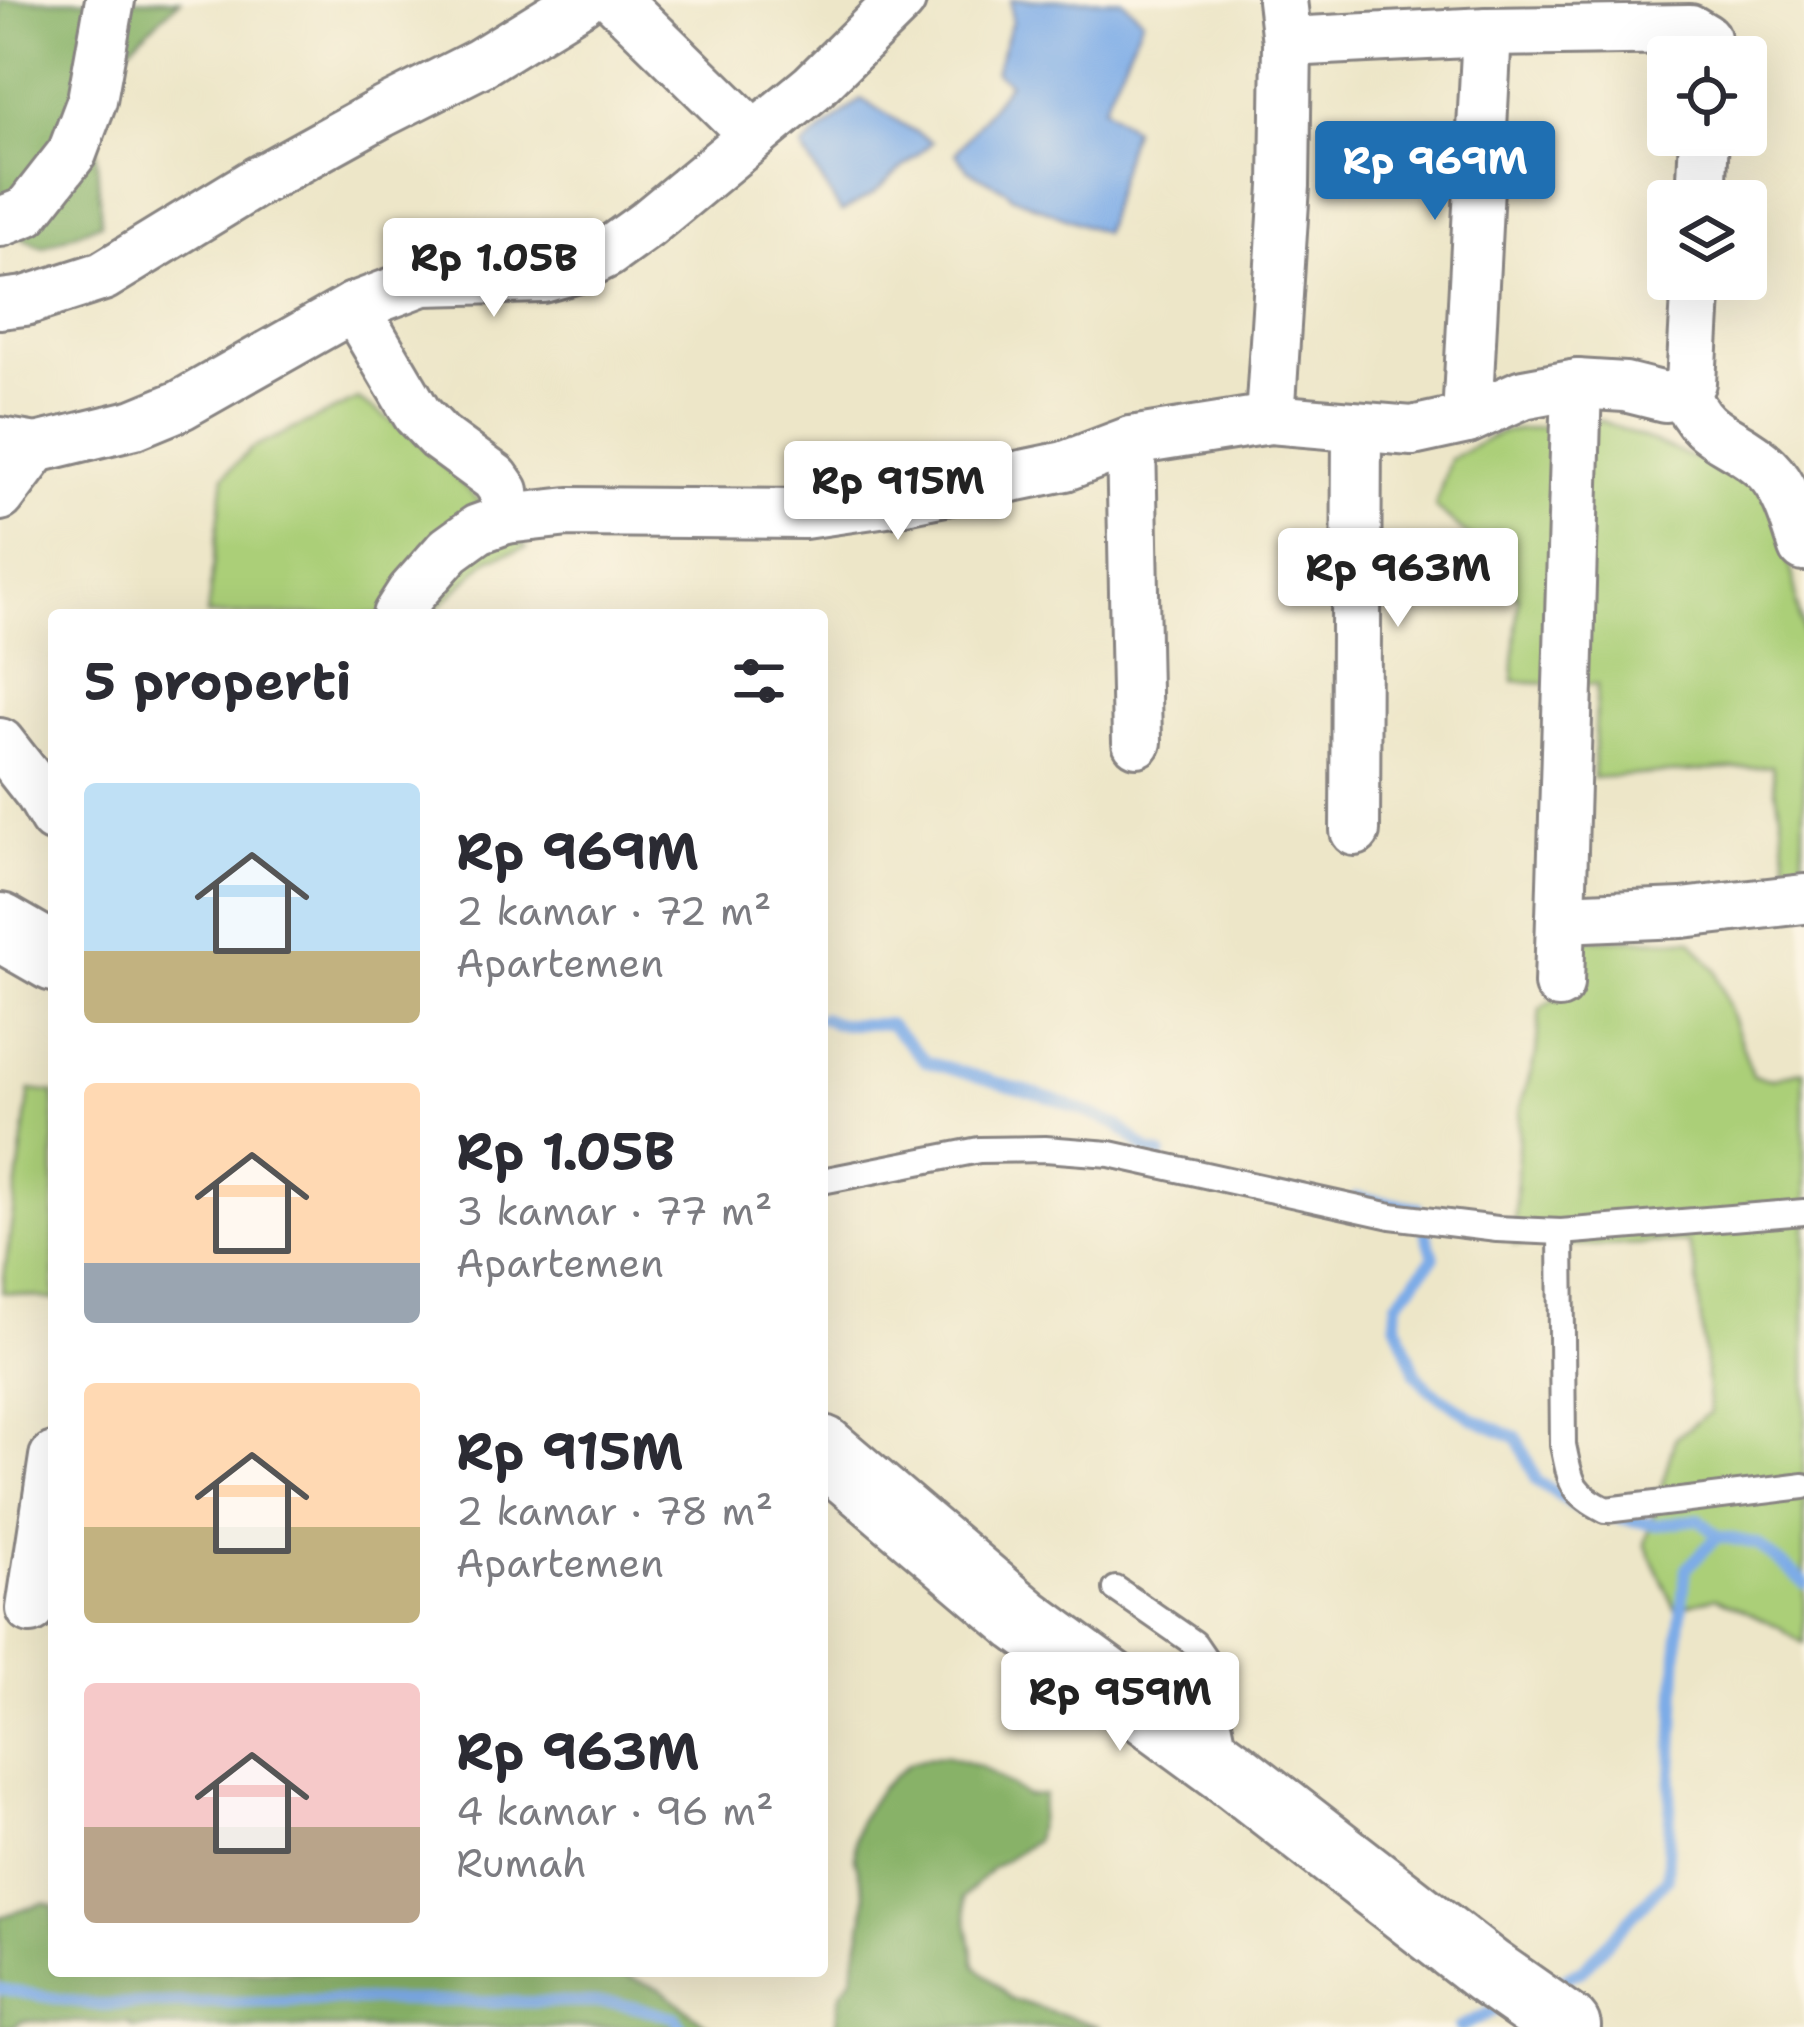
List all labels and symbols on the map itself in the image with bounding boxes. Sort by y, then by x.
pin: Rp 969M [1324,121,1546,223]
pin: Rp 1.05B [370,218,618,320]
pin: Rp 915M [787,441,1009,543]
pin: Rp 963M [1287,528,1509,630]
pin: Rp 959M [1009,1652,1231,1754]

